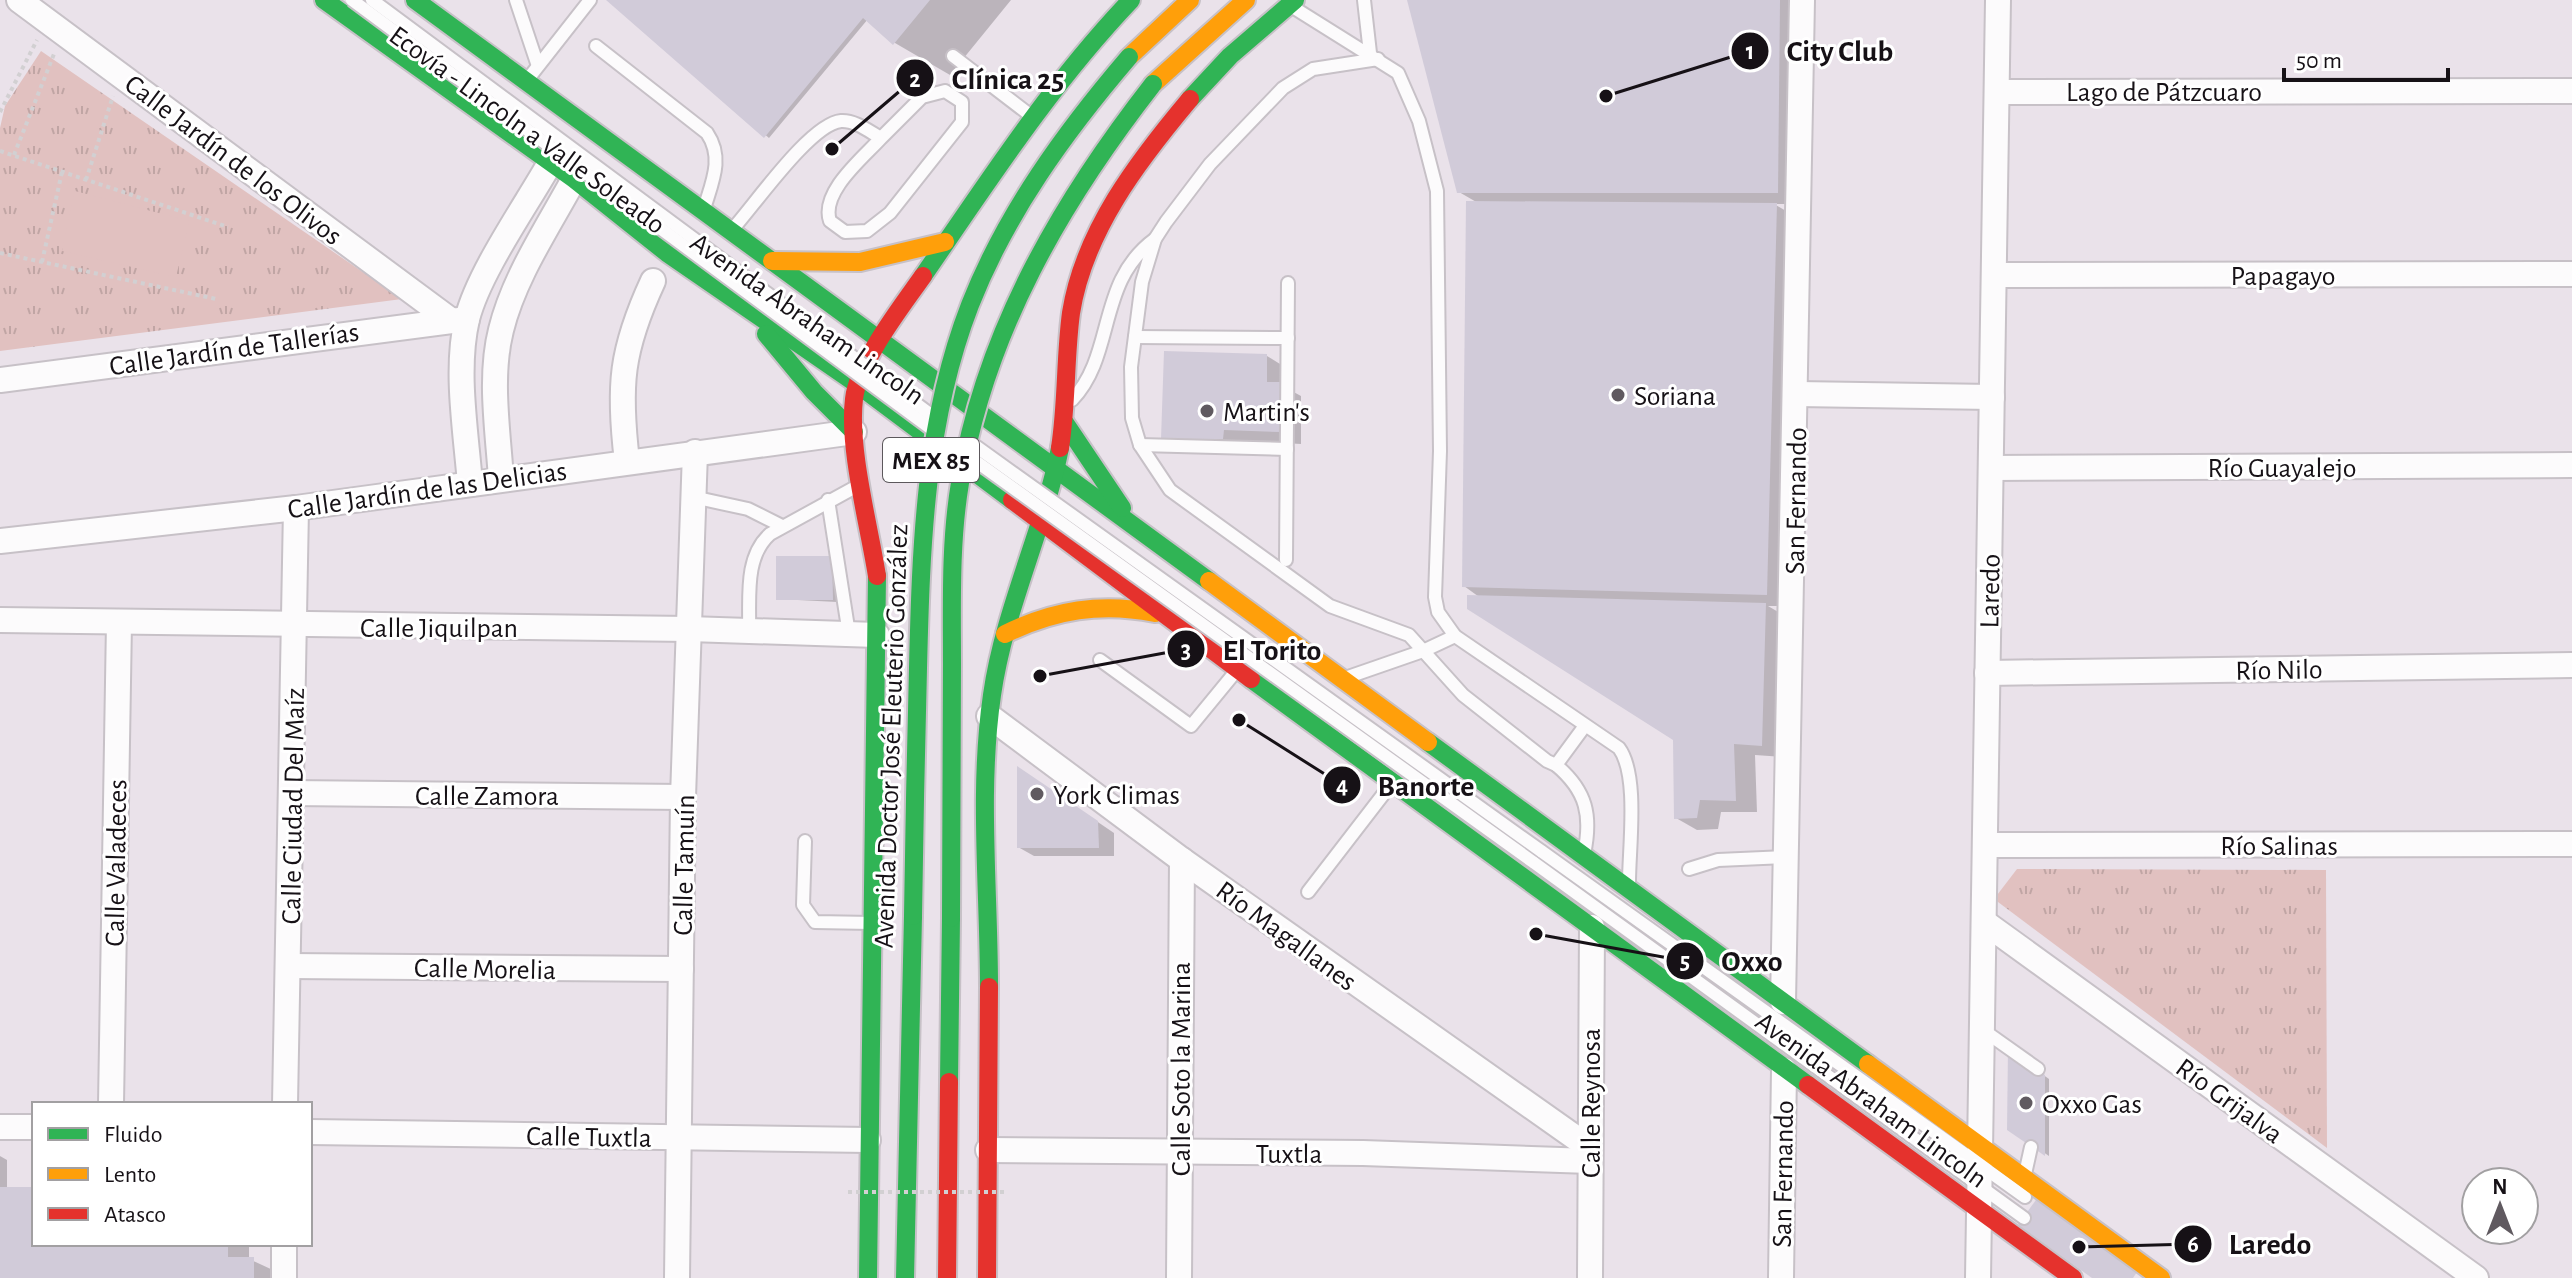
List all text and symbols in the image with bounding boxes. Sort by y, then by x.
street label: Ecovía - Lincoln a Valle Soleado [384,21,670,240]
callout: City Club [1730,24,1909,78]
scale bar [2284,32,2448,82]
text: City Club [1787,37,1893,67]
text: 1 [1746,40,1754,64]
text: 50 m [2296,49,2342,73]
callout: Clínica 25 [895,51,1080,105]
text: Clínica 25 [952,65,1064,95]
text: 2 [909,68,921,92]
street label: Calle Jardín de los Olivos [119,70,347,251]
street label: Lago de Pátzcuaro [2066,79,2262,107]
street label: Avenida Abraham Lincoln [685,228,929,411]
street label: Papagayo [2230,263,2336,291]
street label: Calle Jardín de Tallerías [108,319,361,381]
place label: Soriana [1634,383,1716,411]
marker: Soriana [1609,386,1627,404]
place label: Martin's [1223,399,1310,427]
marker: Martin's [1198,402,1216,420]
street label: San Fernando [1782,427,1812,575]
road number: MEX 85 [883,438,979,482]
street label: Río Guayalejo [2207,455,2357,483]
street label: Calle Jardín de las Delicias [286,458,569,524]
street label: Avenida Doctor José Eleuterio González [871,523,913,949]
street label: Laredo [1976,554,2006,629]
street label: Calle Jiquilpan [360,615,518,643]
callout: El Torito [1166,622,1337,676]
text: El Torito [1223,636,1321,666]
text: 3 [1181,639,1191,663]
street label: Río Nilo [2235,656,2323,686]
street label: Calle Ciudad Del Maíz [278,688,310,925]
callout: Banorte [1322,758,1491,812]
text: Banorte [1378,772,1474,802]
text: 4 [1336,774,1348,798]
street label: Calle Valadeces [102,779,132,947]
place label: York Climas [1053,782,1180,810]
street label: Calle Zamora [415,783,559,811]
marker: York Climas [1028,785,1046,803]
street label: Calle Tamuín [670,794,700,936]
street label: Río Salinas [2220,833,2338,861]
street label: Río Magallanes [1211,877,1361,997]
callout: Oxxo [1665,934,1798,988]
text: Oxxo [1721,947,1783,977]
text: 5 [1680,950,1690,974]
street label: Calle Morelia [414,955,556,985]
street label: Calle Soto la Marina [1168,962,1196,1176]
street label: Avenida Abraham Lincoln [1750,1008,1992,1194]
street label: Calle Reynosa [1578,1028,1606,1178]
street label: Río Grijalva [2170,1054,2287,1150]
place label: Oxxo Gas [2042,1091,2142,1119]
marker: Oxxo Gas [2017,1094,2035,1112]
street label: San Fernando [1769,1100,1799,1248]
legend [32,1102,312,1246]
text: Fluido [104,1123,163,1147]
street label: Calle Tuxtla [526,1123,652,1153]
street label: Tuxtla [1256,1141,1323,1169]
text: Lento [104,1163,156,1187]
north arrow [2460,1166,2540,1246]
text: N [2492,1176,2508,1198]
text: Atasco [104,1203,166,1227]
callout: Laredo [2173,1217,2327,1271]
text: Laredo [2229,1230,2311,1260]
text: 6 [2187,1233,2199,1257]

